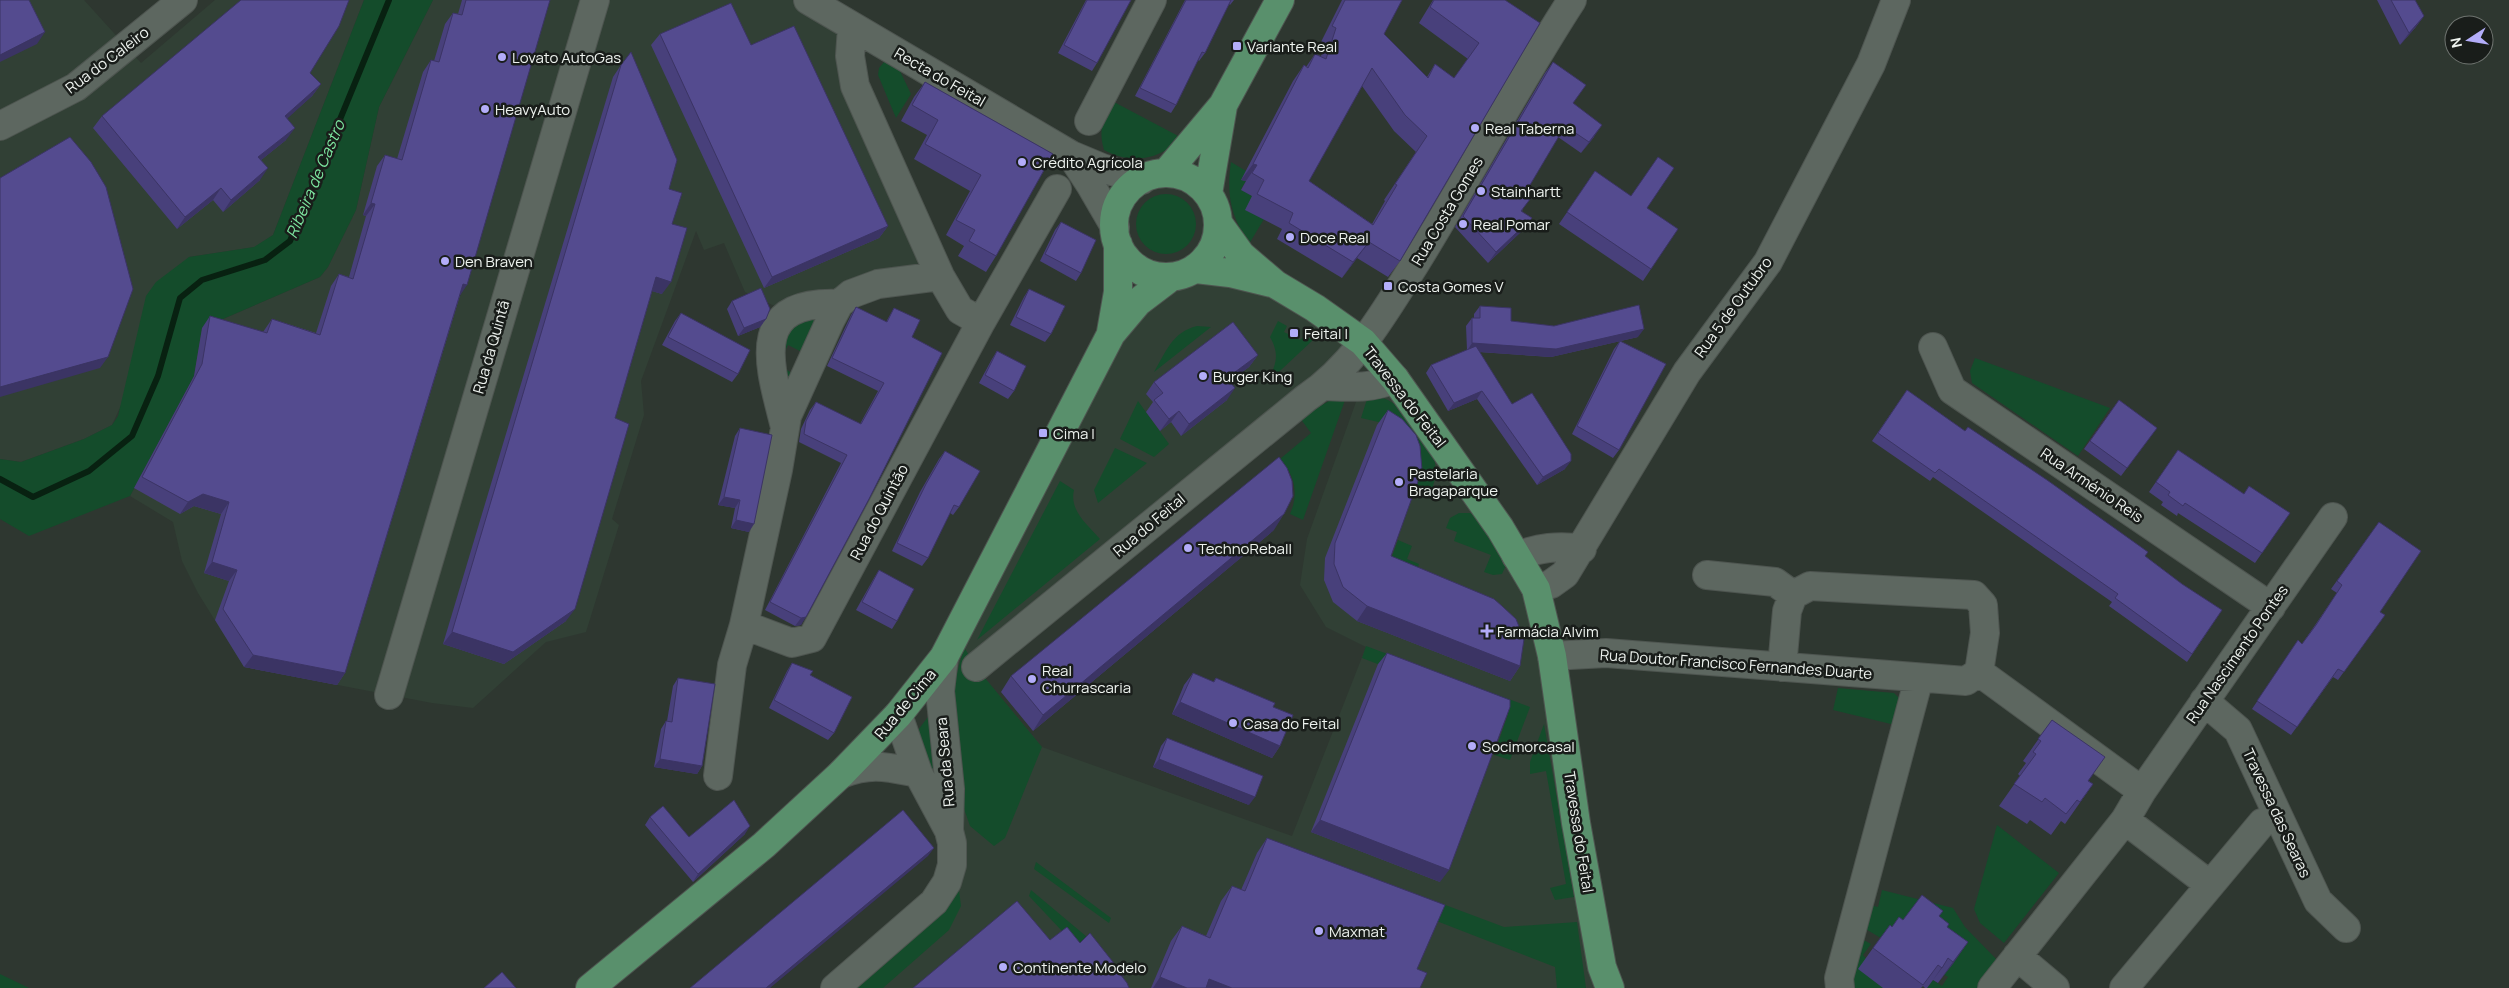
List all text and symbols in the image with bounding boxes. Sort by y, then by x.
north arrow [2444,15,2494,65]
street label: Rua do Caleiro [61,22,153,98]
place label: Variante Real [1247,36,1337,57]
text: N [2445,36,2466,50]
marker: Variante Real [1231,40,1243,52]
street label: Recta do Feital [891,42,989,112]
place label: Lovato AutoGas [512,47,621,68]
marker: Lovato AutoGas [496,51,508,63]
place label: HeavyAuto [495,99,570,120]
marker: HeavyAuto [479,103,491,115]
water label: Ribeira de Castro [280,115,350,241]
place label: Real Taberna [1485,118,1574,139]
marker: Real Taberna [1469,122,1481,134]
place label: Crédito Agrícola [1032,152,1143,173]
street label: Rua Costa Gomes [1406,153,1488,269]
marker: Crédito Agrícola [1016,156,1028,168]
place label: Stainhartt [1491,181,1561,202]
marker: Stainhartt [1475,185,1487,197]
place label: Real Pomar [1473,214,1551,235]
marker: Real Pomar [1457,218,1469,230]
place label: Doce Real [1300,227,1369,248]
marker: Doce Real [1284,231,1296,243]
place label: Den Braven [455,251,533,272]
street label: Rua 5 de Outubro [1689,252,1777,362]
marker: Den Braven [439,255,451,267]
place label: Costa Gomes V [1398,276,1504,297]
marker: Costa Gomes V [1382,280,1394,292]
street label: Rua da Quintã [468,298,514,396]
place label: Feital I [1304,323,1348,344]
marker: Feital I [1288,327,1300,339]
street label: Travessa do Feital [1359,342,1451,452]
place label: Burger King [1213,366,1292,387]
marker: Burger King [1197,370,1209,382]
place label: Cima I [1053,423,1095,444]
marker: Cima I [1037,427,1049,439]
street label: Rua Arménio Reis [2036,443,2148,527]
street label: Rua do Quintão [845,460,913,564]
place label: Pastelaria Bragaparque [1409,463,1498,501]
marker: Pastelaria Bragaparque [1393,476,1405,488]
street label: Rua do Feital [1109,489,1189,561]
place label: TechnoReball [1198,538,1292,559]
marker: TechnoReball [1182,542,1194,554]
street label: Rua Nascimento Pontes [2181,580,2293,727]
place label: Farmácia Alvim [1497,621,1599,642]
marker: Farmácia Alvim [1481,625,1493,637]
street label: Rua Doutor Francisco Fernandes Duarte [1599,644,1873,684]
place label: Real Churrascaria [1042,660,1131,698]
street label: Rua de Cima [869,664,941,744]
marker: Real Churrascaria [1026,673,1038,685]
place label: Casa do Feital [1243,713,1339,734]
street label: Rua da Seara [931,716,959,808]
marker: Casa do Feital [1227,717,1239,729]
place label: Socimorcasal [1482,736,1575,757]
marker: Socimorcasal [1466,740,1478,752]
street label: Travessa das Searas [2238,745,2316,881]
street label: Travessa do Feital [1559,770,1599,894]
place label: Maxmat [1329,921,1385,942]
marker: Maxmat [1313,925,1325,937]
place label: Continente Modelo [1013,957,1146,978]
marker: Continente Modelo [997,961,1009,973]

